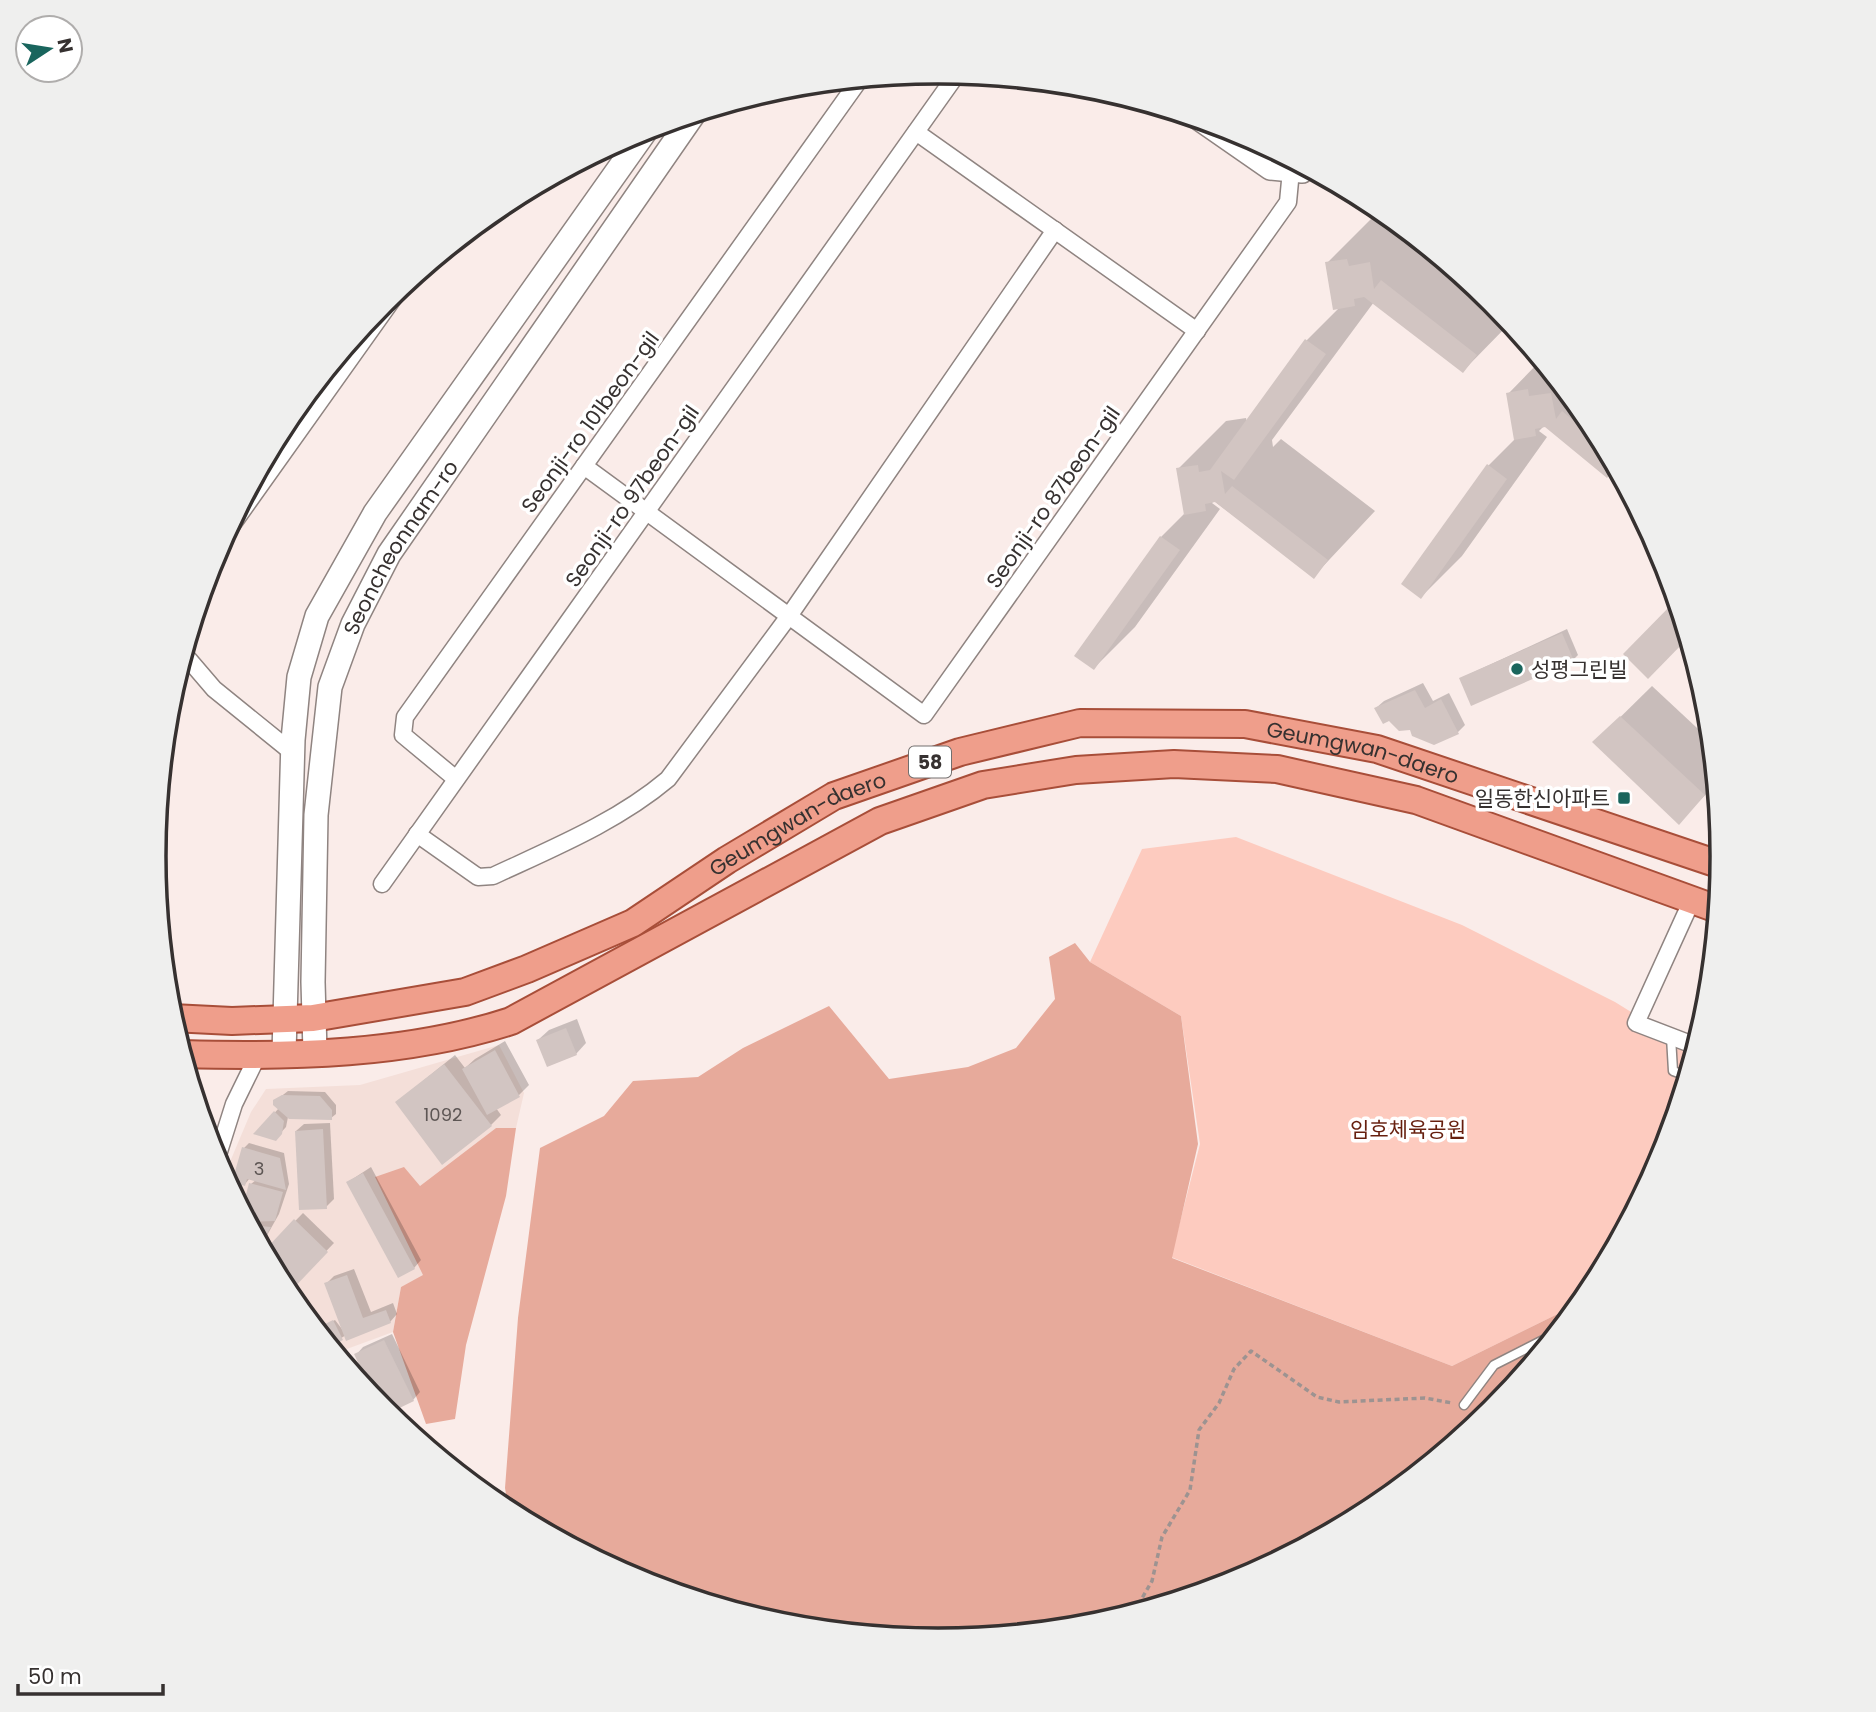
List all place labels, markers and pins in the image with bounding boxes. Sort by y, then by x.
place label: 성평그린빌 [1531,655,1628,684]
marker: 성평그린빌 [1509,661,1525,677]
place label: 일동한신아파트 [1475,784,1610,813]
marker: 일동한신아파트 [1616,790,1632,806]

